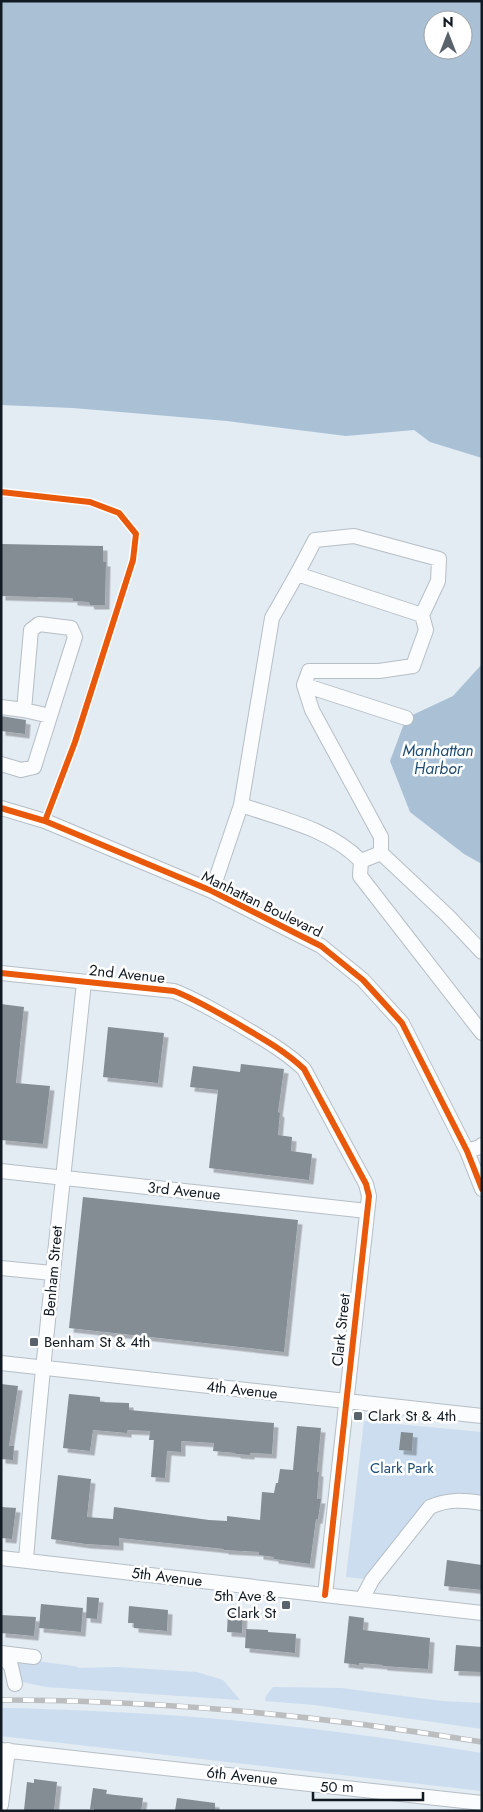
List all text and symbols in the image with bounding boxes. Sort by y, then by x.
north arrow [423,10,473,60]
text: N [442,12,454,32]
water label: Manhattan Harbor [402,739,474,780]
street label: Manhattan Boulevard [198,865,326,943]
street label: 2nd Avenue [88,959,166,989]
street label: 3rd Avenue [146,1176,222,1206]
street label: Benham Street [38,1224,68,1317]
street label: Clark Street [326,1292,356,1367]
place label: Benham St & 4th [44,1331,150,1353]
marker: Benham St & 4th [28,1336,40,1348]
street label: 4th Avenue [205,1375,279,1405]
place label: Clark St & 4th [368,1405,456,1427]
marker: Clark St & 4th [352,1410,364,1422]
park label: Clark Park [370,1457,434,1479]
street label: 5th Avenue [130,1562,204,1592]
place label: 5th Ave & Clark St [214,1585,276,1624]
marker: 5th Ave & Clark St [280,1599,292,1611]
street label: 6th Avenue [205,1761,279,1791]
scale bar [313,1770,423,1802]
text: 50 m [320,1776,354,1798]

